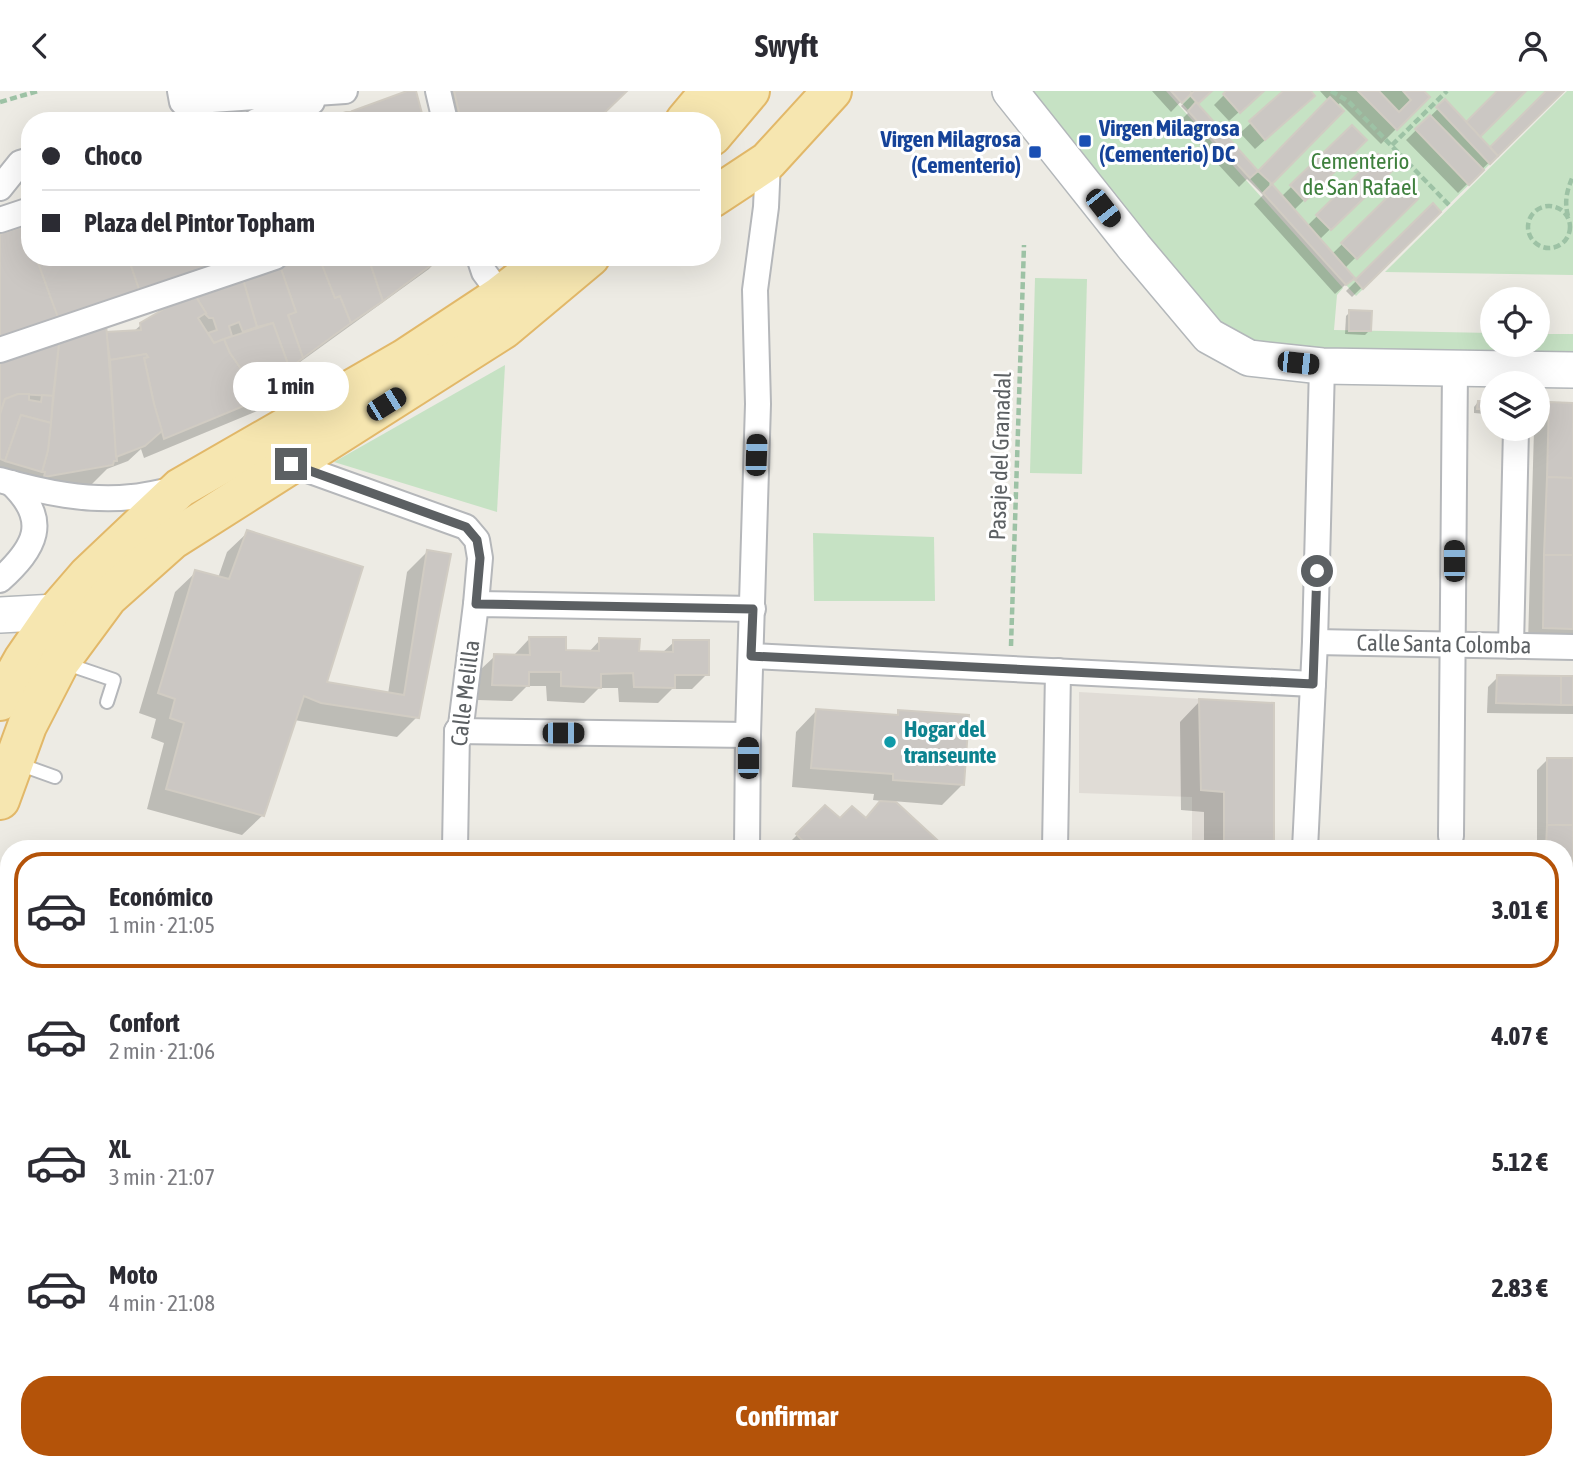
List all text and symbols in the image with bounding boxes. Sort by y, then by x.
icon: back [21,27,59,65]
text: Swyft [755,27,818,64]
icon: person [1514,27,1552,65]
place label: Virgen Milagrosa (Cementerio) DC [1098,115,1240,167]
place label: Virgen Milagrosa (Cementerio) [879,126,1021,178]
marker: Virgen Milagrosa (Cementerio) DC [1077,133,1093,149]
text: Choco [84,141,142,171]
marker: Virgen Milagrosa (Cementerio) [1027,144,1043,160]
park label: Cementerio de San Rafael [1303,148,1417,200]
car [1082,185,1125,231]
text: Plaza del Pintor Topham [84,208,315,238]
map controls [1480,287,1550,441]
button: locate [1480,287,1550,357]
car [1277,350,1320,376]
callout: 1 min [233,363,349,411]
street label: Pasaje del Granadal [984,371,1016,541]
button: layers [1480,371,1550,441]
text: 1 min [268,373,314,399]
car [363,384,410,424]
car [745,434,768,476]
route end [275,448,307,480]
car [1444,540,1465,582]
route start [1301,555,1333,587]
street label: Calle Santa Colomba [1356,629,1532,659]
street label: Calle Melilla [446,638,484,748]
place label: Hogar del transeunte [903,716,996,768]
car [543,723,585,744]
marker: Hogar del transeunte [882,734,898,750]
car [738,737,759,779]
icon: car [25,879,88,942]
text: Económico [109,882,213,912]
text: 3.01 € [1491,895,1548,925]
text: 1 min · 21:05 [109,912,215,938]
icon: car [25,1005,88,1068]
text: Confort [109,1008,180,1038]
text: 4.07 € [1491,1021,1548,1051]
text: 2 min · 21:06 [109,1038,215,1064]
icon: car [25,1131,88,1194]
text: XL [109,1134,131,1164]
text: 5.12 € [1491,1147,1548,1177]
text: 3 min · 21:07 [109,1164,215,1190]
icon: car [25,1257,88,1320]
text: Moto [109,1260,158,1290]
text: 2.83 € [1491,1273,1548,1303]
text: 4 min · 21:08 [109,1290,215,1316]
button: Confirmar [21,1376,1552,1456]

